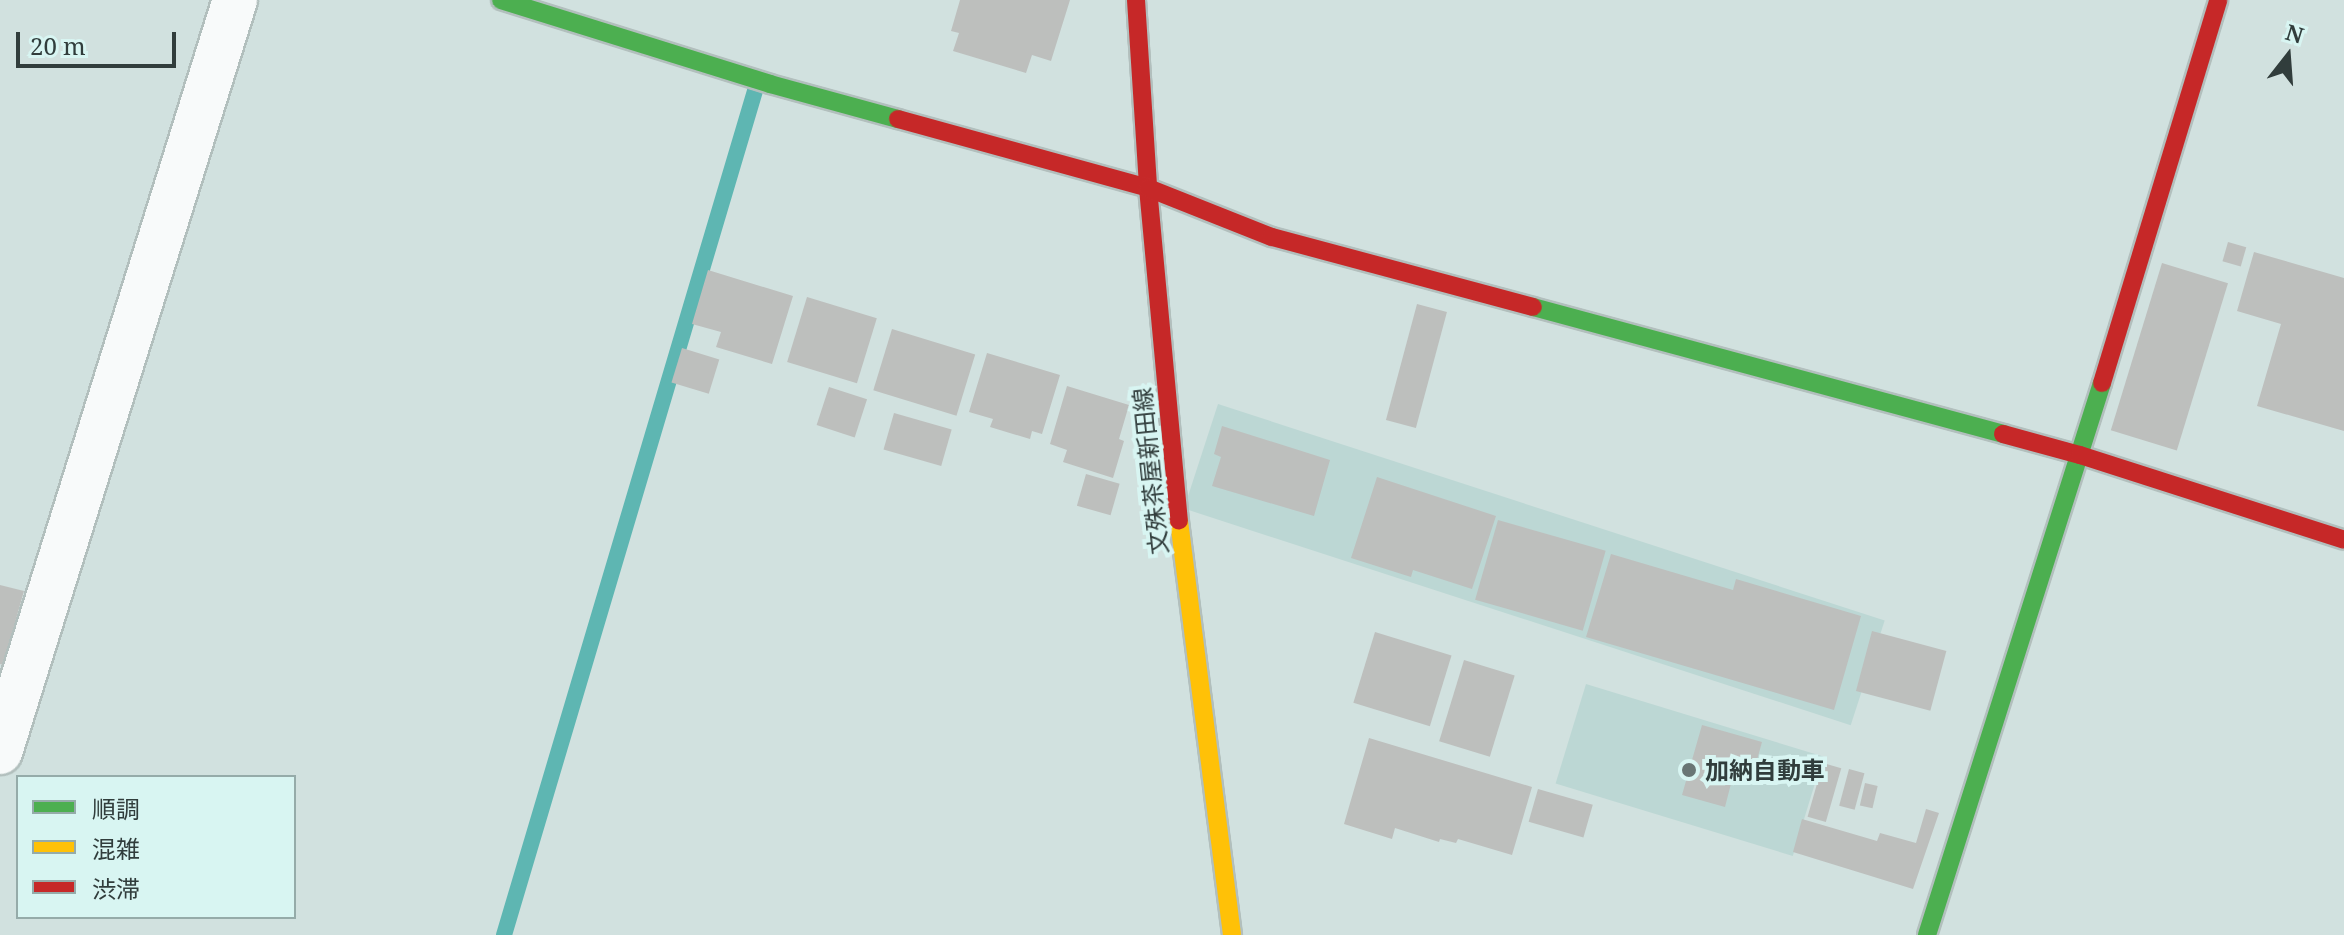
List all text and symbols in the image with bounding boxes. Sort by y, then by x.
scale bar [20,16,180,66]
north arrow [2248,16,2328,96]
text: N [2282,16,2308,50]
text: 20 m [30,29,86,62]
street label: 文殊茶屋新田線 [1127,386,1173,556]
place label: 加納自動車 [1705,756,1825,784]
marker: 加納自動車 [1680,761,1698,779]
legend [16,775,296,919]
text: 順調 [92,792,140,825]
text: 混雑 [92,832,140,865]
text: 渋滞 [92,872,140,905]

